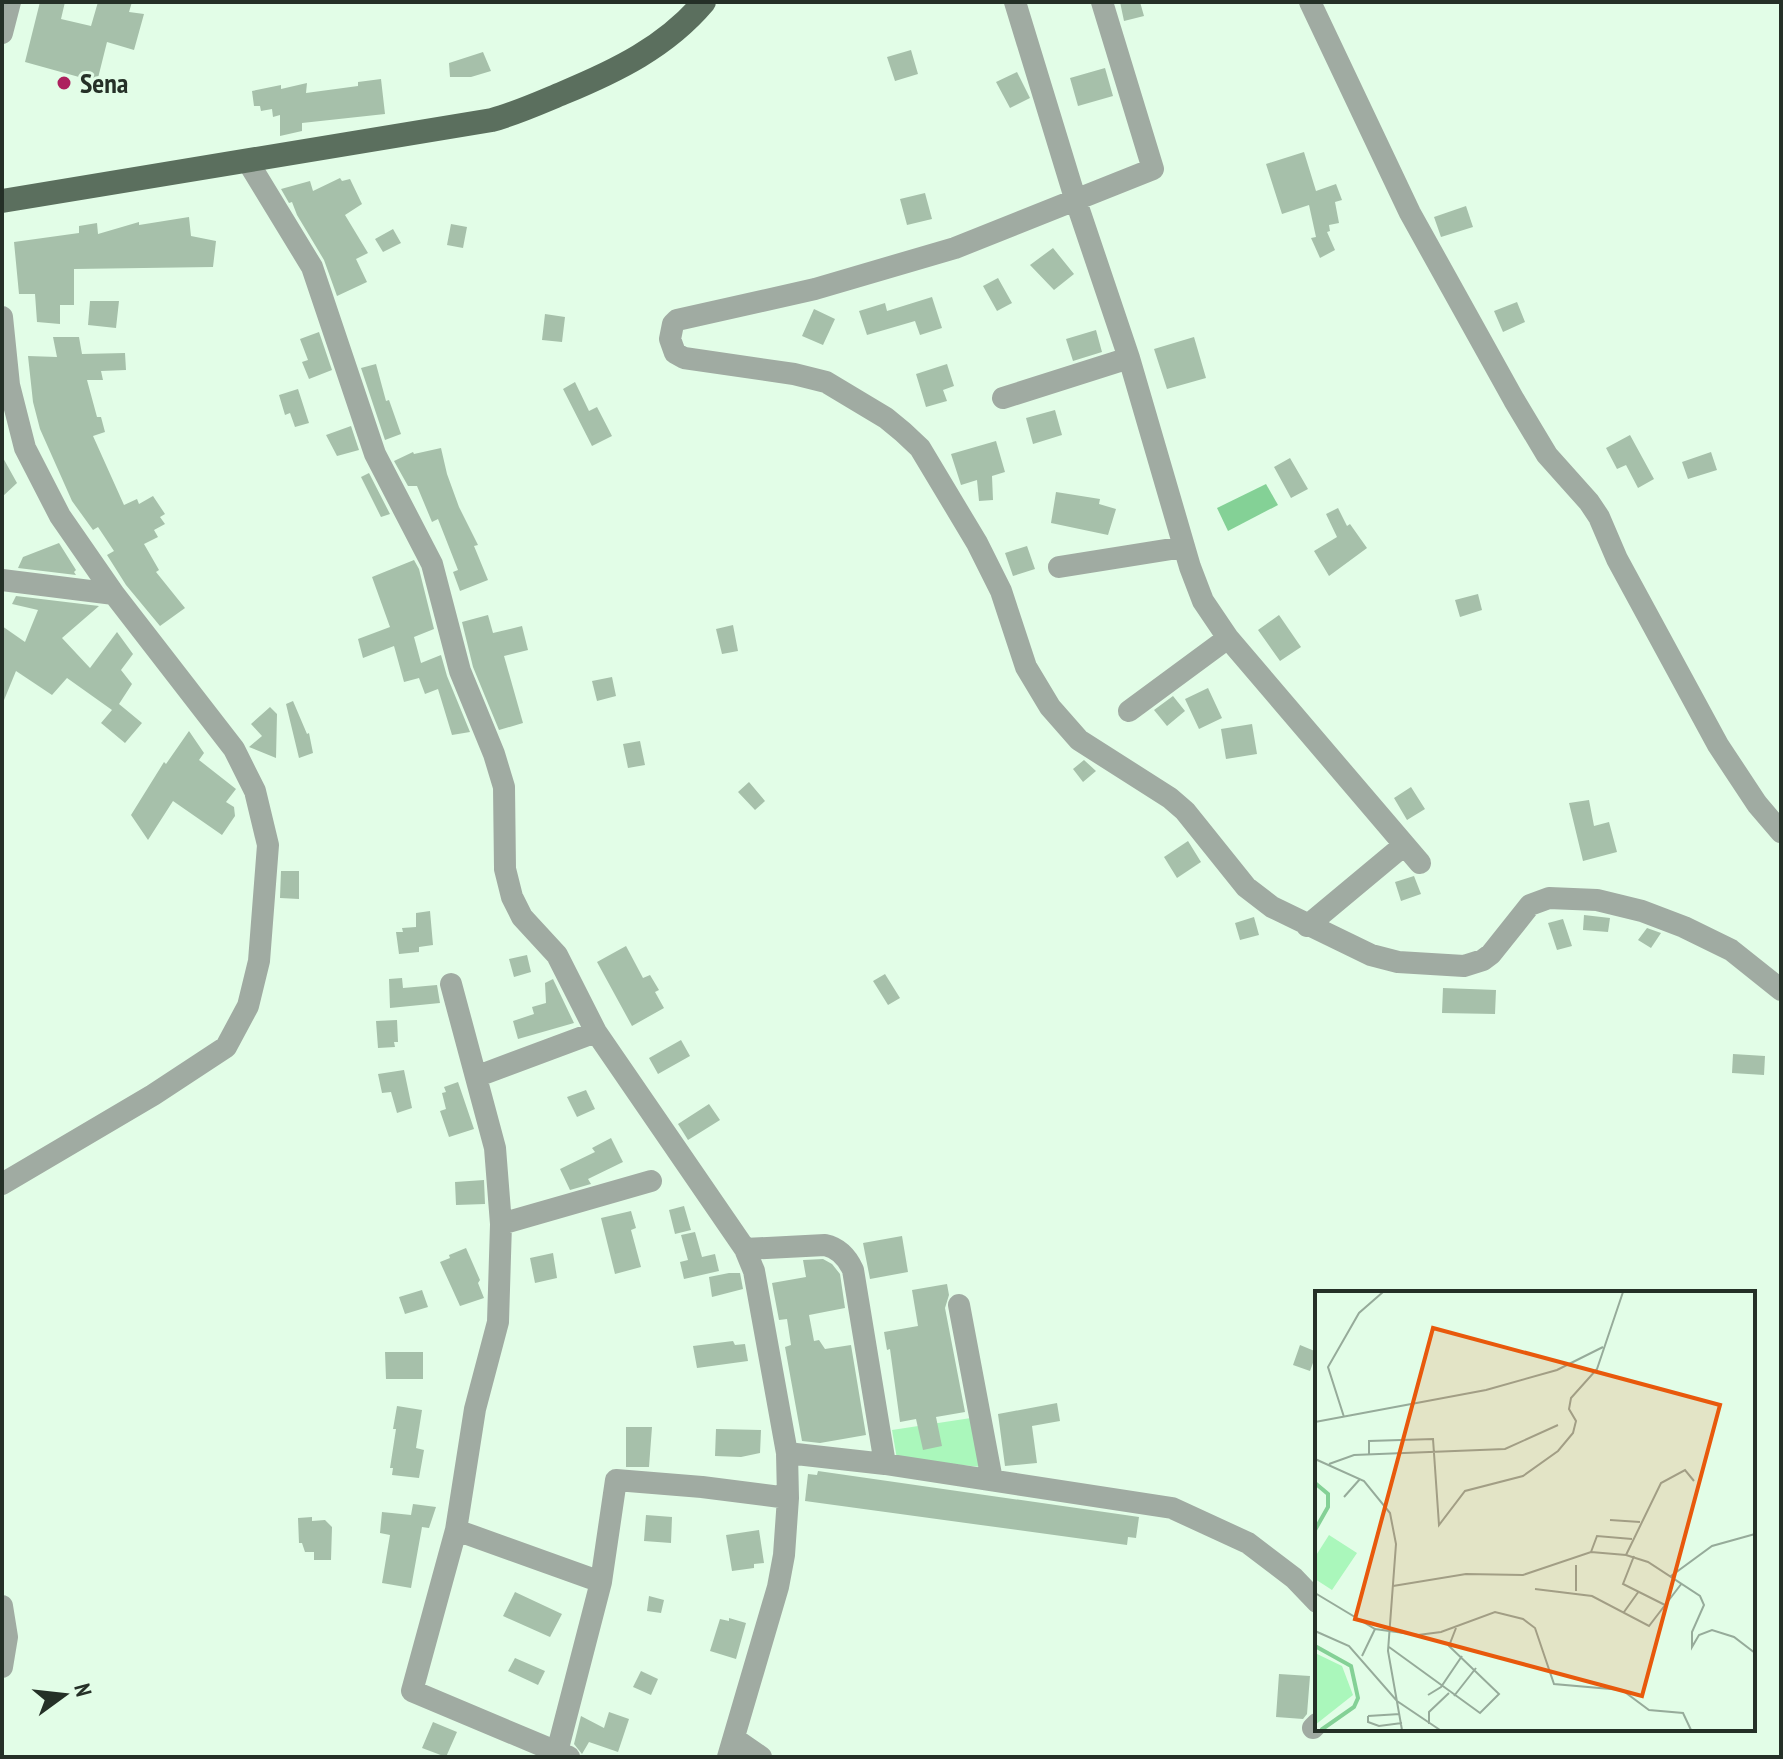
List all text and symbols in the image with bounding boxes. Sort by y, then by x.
place label: Sena [80,64,128,101]
marker: Sena [55,74,73,92]
inset map [1315,1291,1755,1731]
north arrow [24,1655,104,1735]
text: N [68,1680,98,1699]

